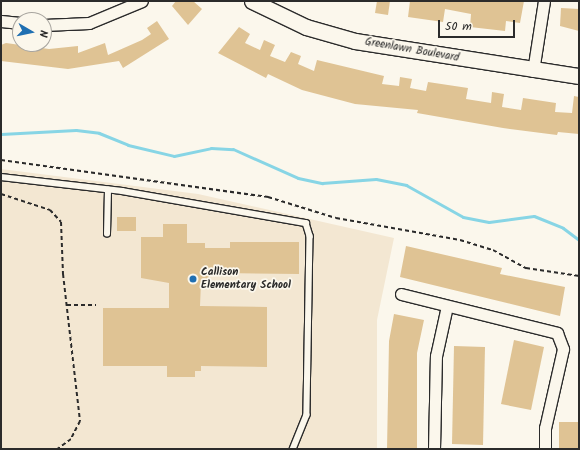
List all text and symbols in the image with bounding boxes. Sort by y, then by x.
north arrow [12,12,52,52]
scale bar [440,12,517,38]
text: 50 m [445,17,472,36]
text: N [33,29,52,39]
street label: Greenlawn Boulevard [364,35,460,65]
place label: Callison Elementary School [201,266,291,292]
marker: Callison Elementary School [188,274,198,284]

